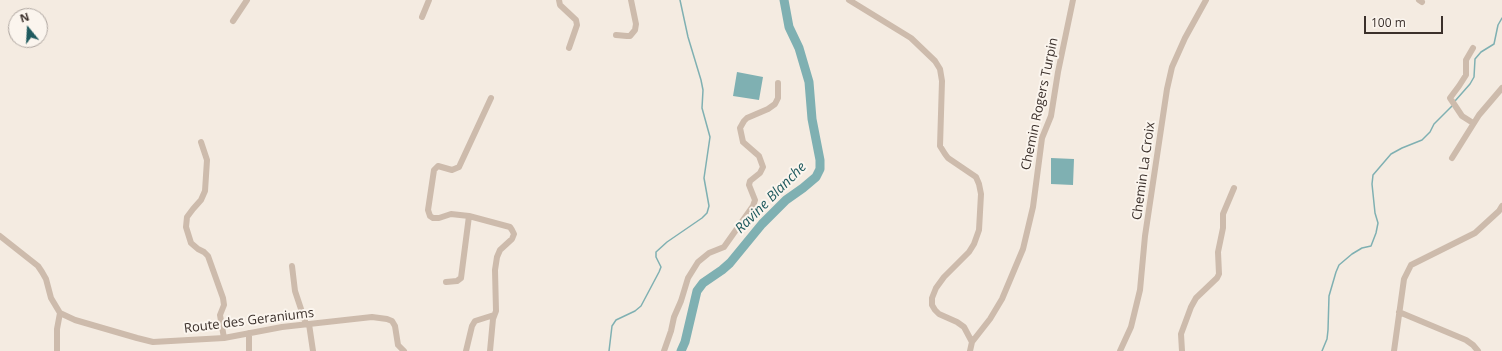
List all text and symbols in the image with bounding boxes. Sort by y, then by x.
north arrow [8,8,48,48]
scale bar [1366,8,1445,34]
text: N [18,9,31,26]
text: 100 m [1371,14,1406,31]
street label: Chemin Rogers Turpin [1018,36,1062,172]
street label: Chemin La Croix [1129,121,1159,221]
water label: Ravine Blanche [732,159,810,237]
street label: Route des Geraniums [183,305,315,337]

